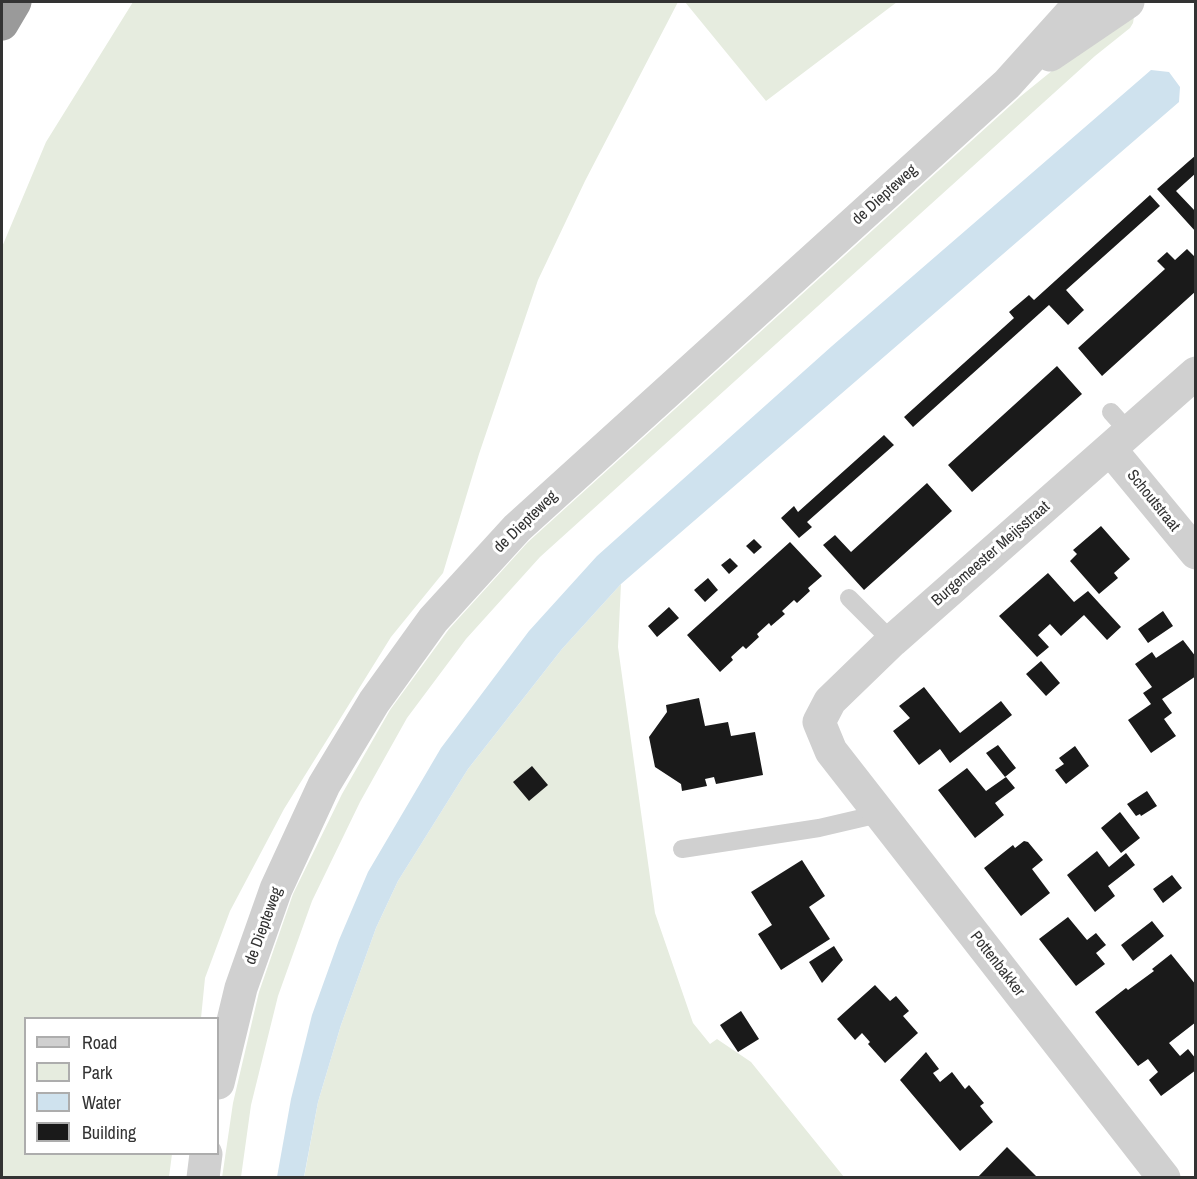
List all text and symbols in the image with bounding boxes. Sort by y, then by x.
street label: de Diepteweg [848,161,922,229]
street label: Schoutstraat [1122,466,1184,536]
street label: de Diepteweg [490,487,562,557]
street label: Burgemeester Meijsstraat [928,497,1054,611]
street label: de Diepteweg [241,885,287,967]
street label: Pottenbakker [966,928,1028,1000]
legend [24,1017,219,1155]
text: Road [82,1030,117,1055]
text: Park [82,1060,112,1085]
text: Water [82,1090,121,1115]
text: Building [82,1120,136,1145]

